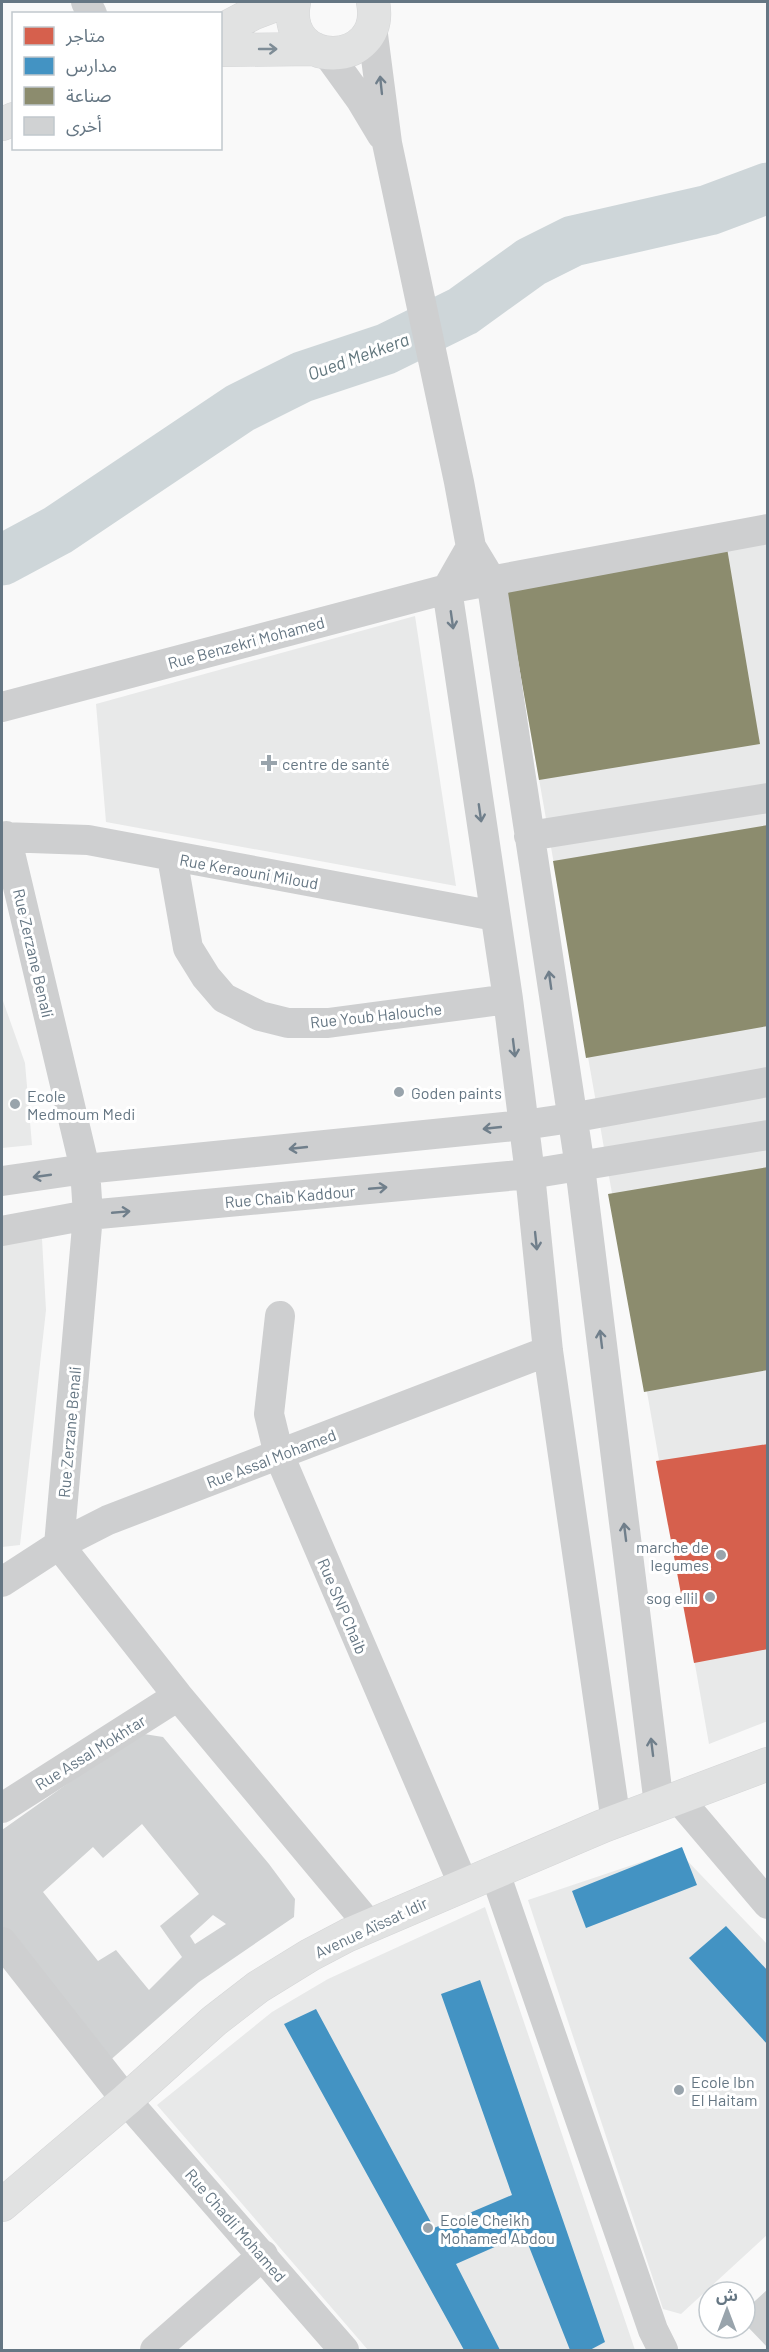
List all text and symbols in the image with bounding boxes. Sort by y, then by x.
legend [12,12,222,150]
text: متاجر [65,24,105,47]
one-way arrow [257,43,277,55]
text: مدارس [66,54,117,77]
one-way arrow [375,75,386,95]
text: صناعة [66,84,111,106]
text: أخرى [66,114,102,137]
water label: Oued Mekkera [304,327,412,385]
one-way arrow [446,610,457,629]
street label: Rue Benzekri Mohamed [166,612,326,672]
marker: centre de santé [260,754,278,772]
place label: centre de santé [282,754,390,773]
one-way arrow [474,803,485,822]
street label: Rue Keraouni Miloud [178,849,320,893]
street label: Rue Zerzane Benali [10,887,58,1019]
one-way arrow [545,970,556,990]
street label: Rue Youb Halouche [309,999,443,1031]
one-way arrow [509,1037,520,1057]
place label: Goden paints [411,1083,502,1102]
marker: Goden paints [392,1085,406,1099]
place label: Ecole Medmoum Medi [27,1086,135,1123]
marker: Ecole Medmoum Medi [8,1097,22,1111]
one-way arrow [483,1123,502,1134]
one-way arrow [289,1143,308,1154]
one-way arrow [32,1170,52,1181]
street label: Rue Chaib Kaddour [224,1181,356,1211]
one-way arrow [368,1182,388,1193]
one-way arrow [111,1206,131,1217]
one-way arrow [531,1231,542,1251]
one-way arrow [595,1329,606,1349]
street label: Rue Zerzane Benali [54,1365,84,1499]
street label: Rue Assal Mohamed [203,1425,339,1491]
one-way arrow [620,1523,631,1543]
place label: marche de legumes [636,1537,709,1574]
marker: marche de legumes [714,1548,728,1562]
street label: Rue SNP Chaib [314,1555,372,1657]
place label: sog ellil [646,1588,698,1607]
marker: sog ellil [703,1590,717,1604]
street label: Rue Assal Mokhtar [31,1710,149,1794]
one-way arrow [646,1737,657,1757]
street label: Avenue Aïssat Idir [312,1892,431,1961]
place label: Ecole Ibn El Haitam [691,2072,758,2109]
marker: Ecole Ibn El Haitam [672,2083,686,2097]
street label: Rue Chadli Mohamed [182,2165,290,2285]
place label: Ecole Cheikh Mohamed Abdou [440,2210,555,2247]
marker: Ecole Cheikh Mohamed Abdou [421,2221,435,2235]
north arrow [697,2280,757,2340]
text: ش [716,2285,738,2305]

